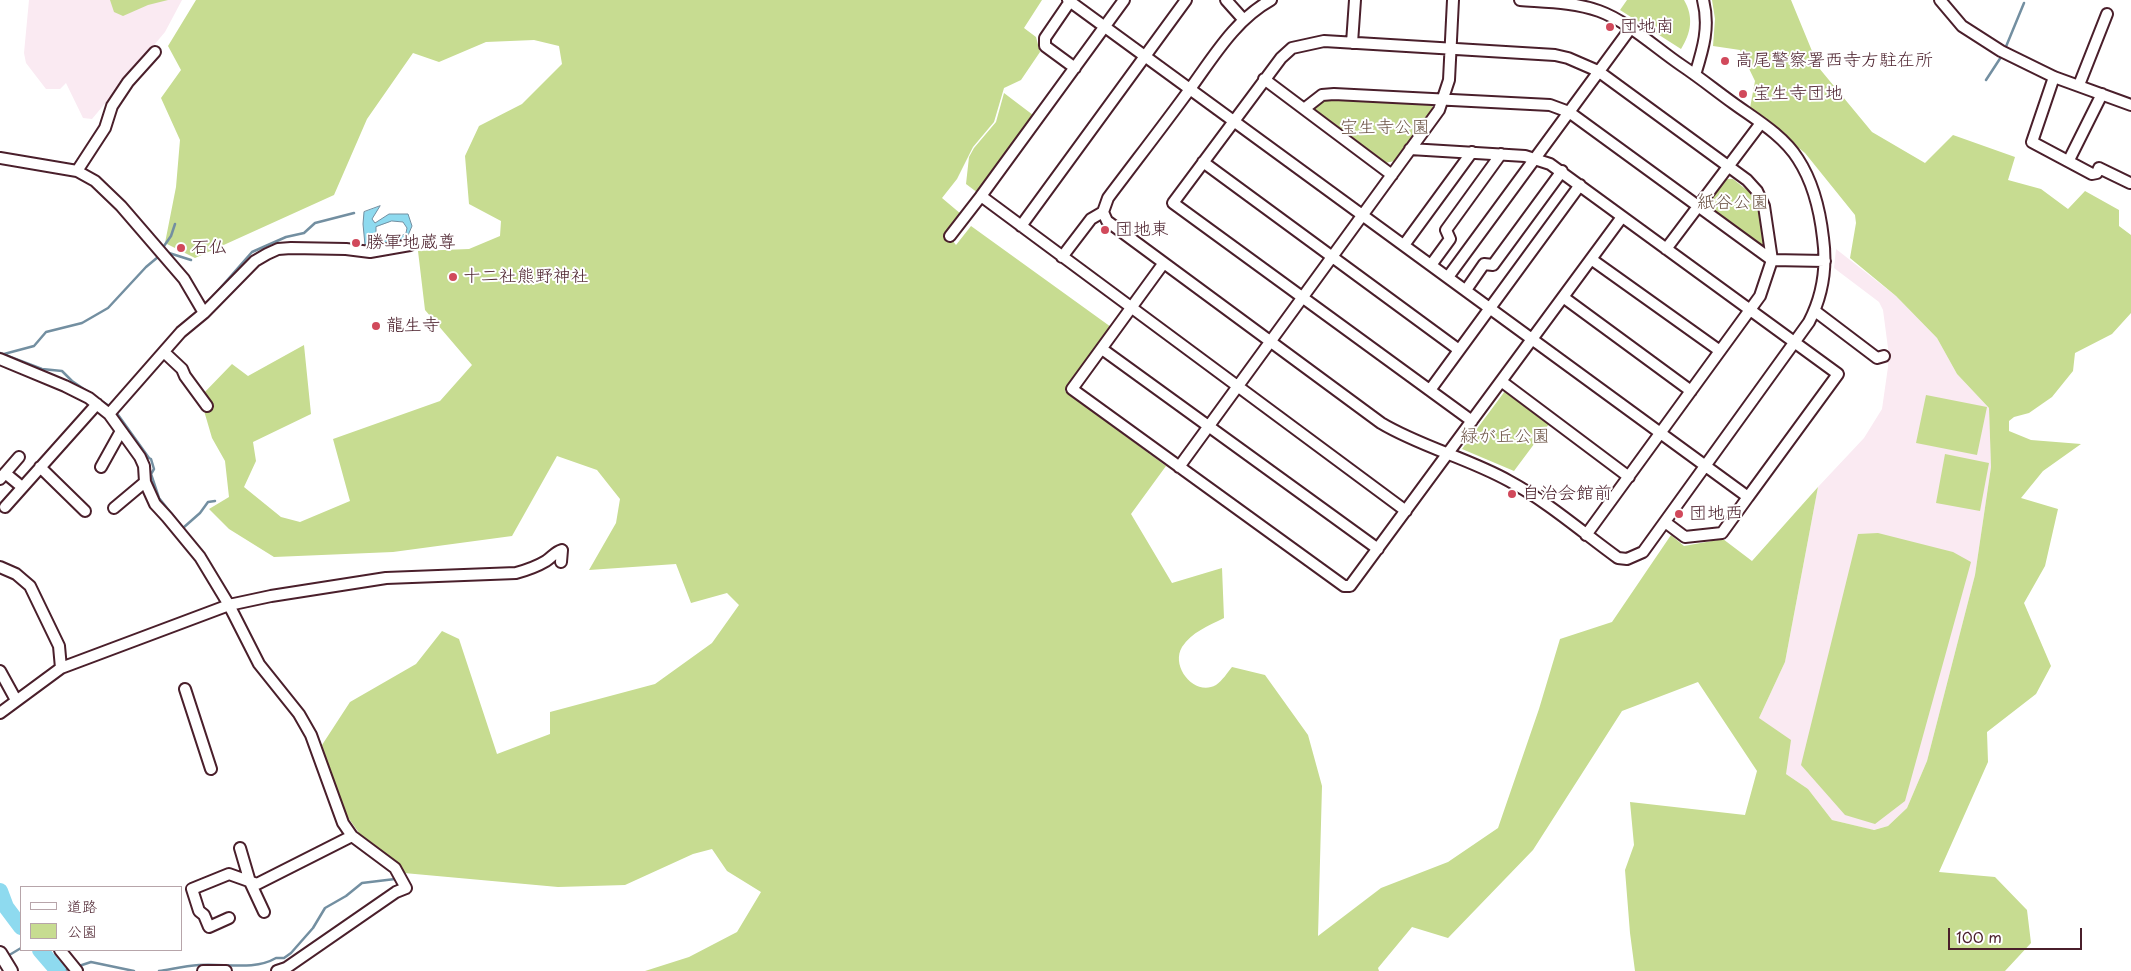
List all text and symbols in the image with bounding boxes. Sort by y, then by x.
place label: 団地南 [1620,16,1674,38]
marker: 団地南 [1604,21,1616,33]
place label: 高尾警察署西寺方駐在所 [1735,50,1933,72]
marker: 高尾警察署西寺方駐在所 [1719,55,1731,67]
place label: 宝生寺団地 [1753,83,1843,105]
marker: 宝生寺団地 [1737,88,1749,100]
park label: 宝生寺公園 [1340,117,1430,139]
park label: 紙谷公園 [1697,192,1769,214]
place label: 団地東 [1115,219,1169,241]
marker: 団地東 [1099,224,1111,236]
place label: 勝軍地蔵尊 [366,232,456,254]
place label: 石仏 [191,237,227,259]
marker: 勝軍地蔵尊 [350,237,362,249]
marker: 石仏 [175,242,187,254]
place label: 十二社熊野神社 [463,266,589,288]
marker: 十二社熊野神社 [447,271,459,283]
place label: 龍生寺 [386,315,440,337]
marker: 龍生寺 [370,320,382,332]
park label: 緑が丘公園 [1460,426,1550,448]
place label: 自治会館前 [1522,483,1612,505]
marker: 自治会館前 [1506,488,1518,500]
place label: 団地西 [1689,503,1743,525]
marker: 団地西 [1673,508,1685,520]
legend [20,886,182,951]
text: 道路 [67,894,97,917]
scale bar [1951,918,2085,950]
text: 公園 [67,919,97,942]
text: 100 m [1956,925,2002,948]

